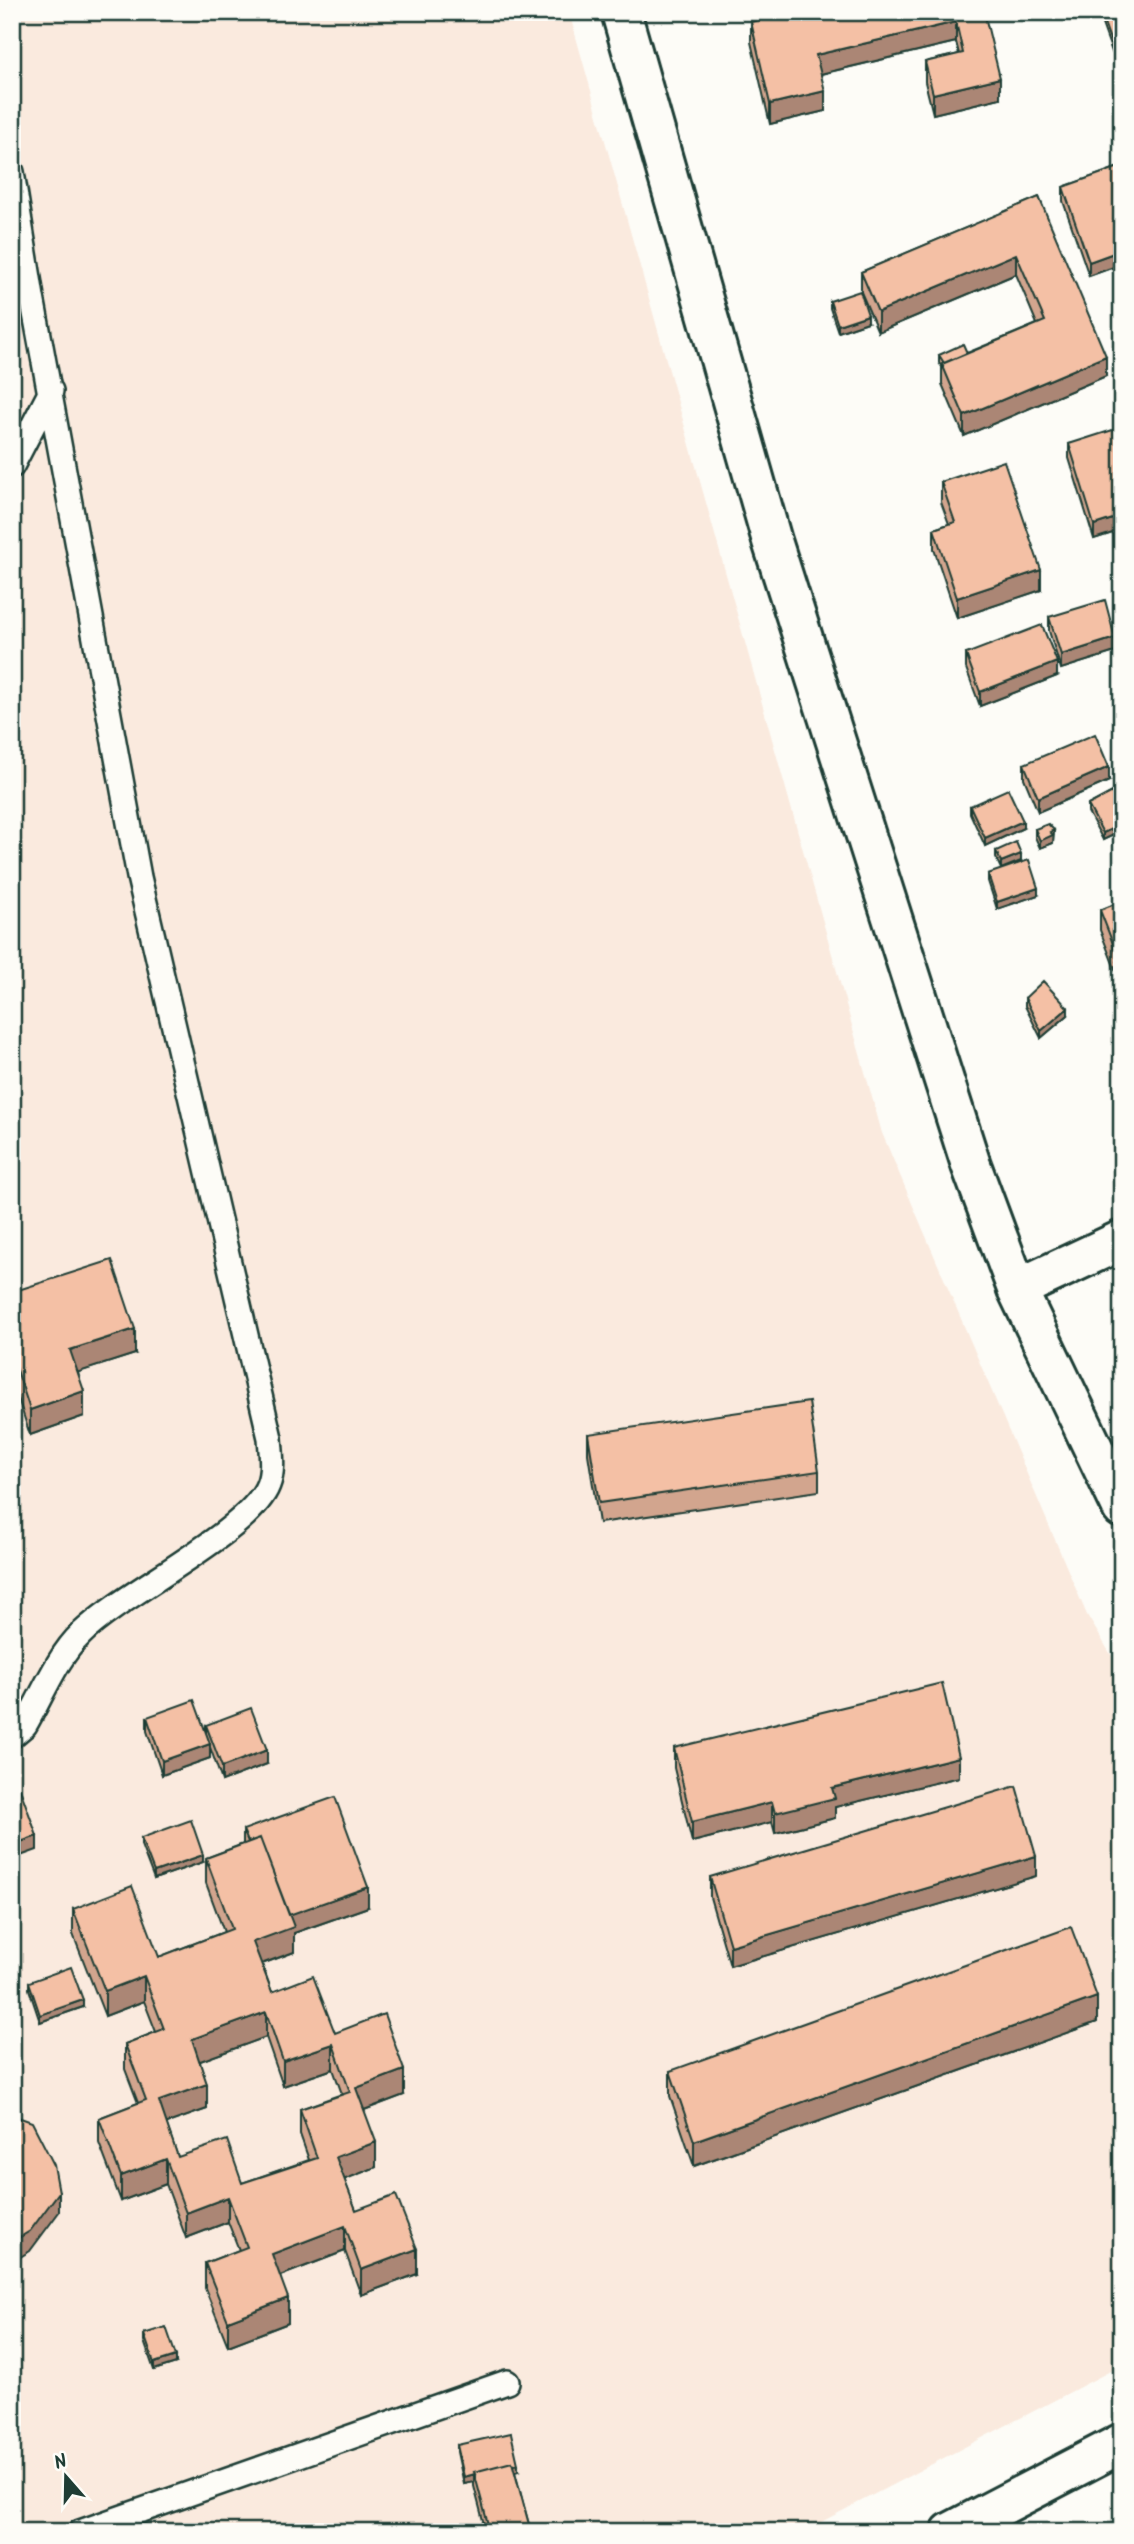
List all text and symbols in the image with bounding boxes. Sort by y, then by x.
north arrow [32,2442,102,2512]
text: N [50,2447,72,2479]

